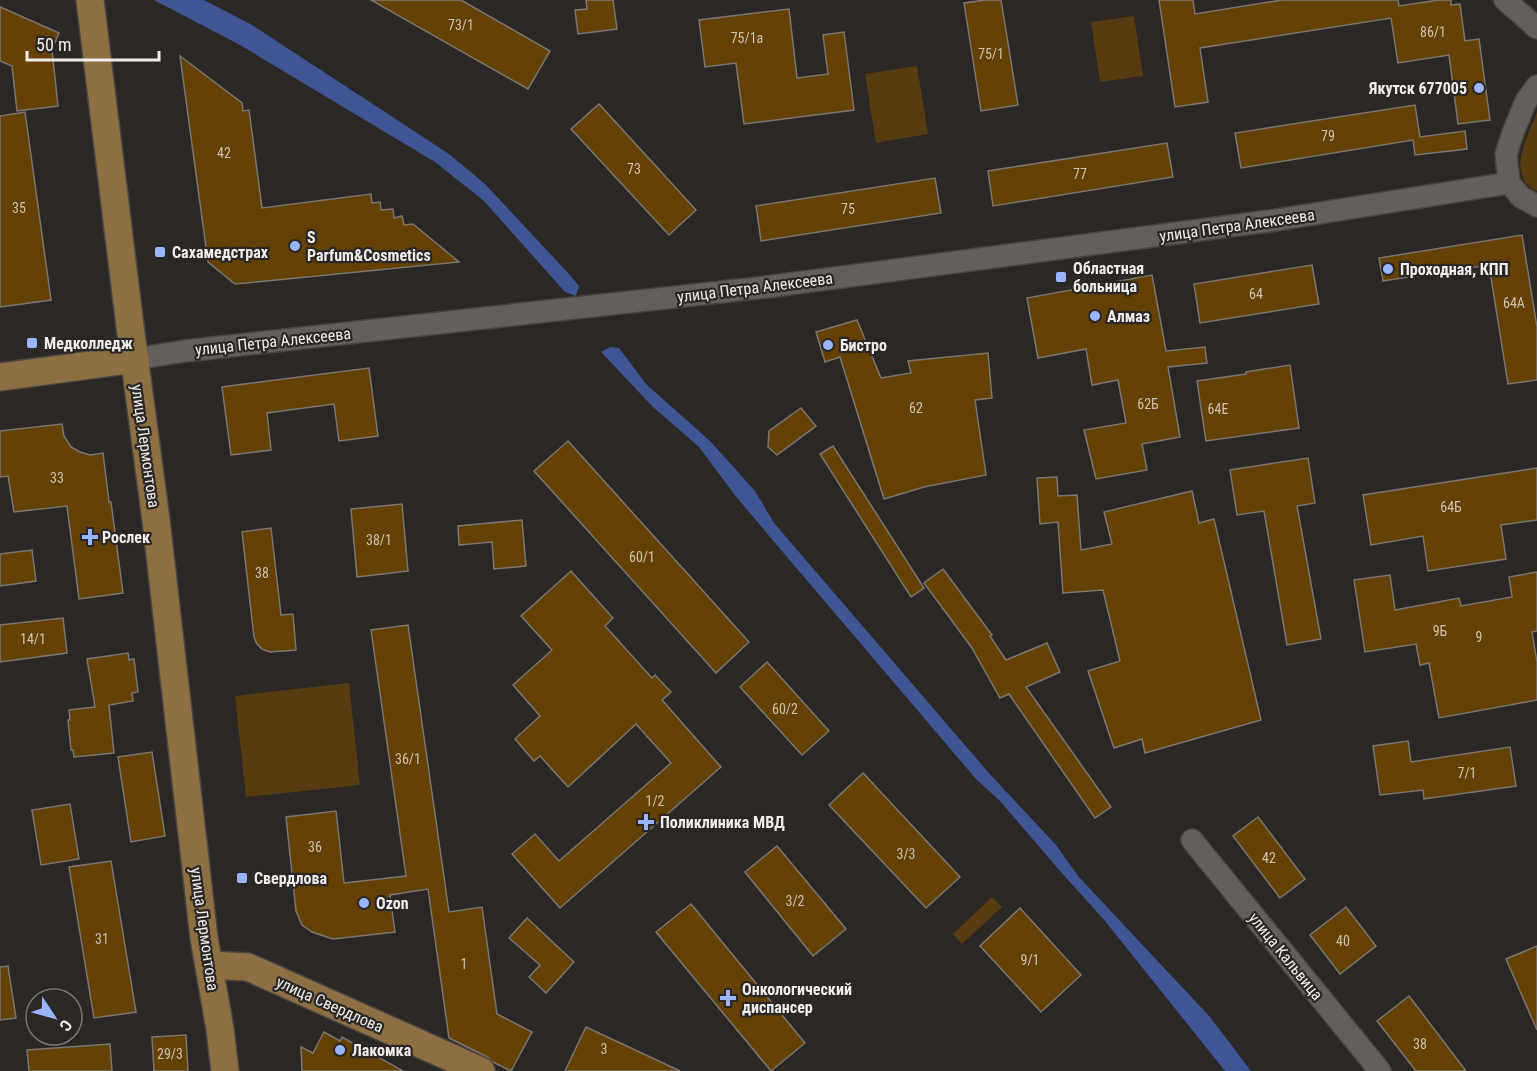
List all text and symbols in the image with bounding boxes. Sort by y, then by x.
house number: 73/1 [448,17,474,33]
scale bar [27,24,159,62]
house number: 86/1 [1420,24,1446,40]
house number: 75/1а [731,30,763,46]
text: 50 m [36,34,71,55]
house number: 75/1 [978,46,1004,62]
place label: Якутск 677005 [1368,79,1467,98]
marker: Якутск 677005 [1472,81,1486,95]
house number: 79 [1321,128,1335,144]
house number: 42 [217,145,231,161]
house number: 73 [627,161,641,177]
house number: 77 [1073,166,1087,182]
house number: 35 [12,200,26,216]
house number: 75 [841,201,855,217]
street label: улица Петра Алексеева [1158,205,1316,246]
place label: S Parfum&Cosmetics [307,228,431,265]
marker: S Parfum&Cosmetics [288,239,302,253]
place label: Сахамедстрах [172,243,269,262]
marker: Сахамедстрах [153,245,167,259]
place label: Областная больница [1073,259,1144,296]
place label: Проходная, КПП [1400,260,1508,279]
marker: Проходная, КПП [1381,262,1395,276]
street label: улица Петра Алексеева [676,269,834,306]
marker: Областная больница [1054,270,1068,284]
house number: 64 [1249,286,1263,302]
house number: 64А [1503,295,1525,311]
place label: Алмаз [1107,307,1150,326]
marker: Алмаз [1088,309,1102,323]
street label: улица Петра Алексеева [194,324,352,359]
place label: Медколледж [44,334,133,353]
marker: Медколледж [25,336,39,350]
place label: Бистро [840,336,887,355]
marker: Бистро [821,338,835,352]
street label: улица Лермонтова [127,383,164,509]
house number: 62Б [1137,396,1159,412]
house number: 62 [909,400,923,416]
house number: 64Е [1208,401,1228,417]
house number: 33 [50,470,64,486]
house number: 64Б [1440,499,1462,515]
place label: Рослек [102,528,150,547]
marker: Рослек [83,530,97,544]
house number: 38/1 [366,532,392,548]
house number: 60/1 [629,549,655,565]
house number: 38 [255,565,269,581]
house number: 9Б [1433,623,1448,639]
house number: 9 [1476,629,1482,645]
house number: 14/1 [20,631,46,647]
house number: 60/2 [772,701,798,717]
house number: 36/1 [395,751,421,767]
house number: 7/1 [1457,765,1477,781]
house number: 1/2 [645,793,665,809]
marker: Поликлиника МВД [637,813,655,831]
place label: Поликлиника МВД [660,813,785,832]
house number: 36 [308,839,322,855]
house number: 3/3 [896,846,916,862]
house number: 42 [1262,850,1276,866]
street label: улица Лермонтова [186,866,223,992]
place label: Свердлова [254,869,327,888]
marker: Свердлова [235,871,249,885]
house number: 3/2 [785,893,805,909]
place label: Ozon [376,894,409,913]
marker: Ozon [357,896,371,910]
street label: улица Кальвица [1245,909,1327,1004]
house number: 31 [95,931,109,947]
house number: 40 [1336,933,1350,949]
house number: 9/1 [1020,952,1040,968]
house number: 1 [461,956,467,972]
street label: улица Свердлова [273,972,386,1037]
place label: Онкологический диспансер [742,980,852,1017]
north arrow [24,987,84,1047]
marker: Онкологический диспансер [719,989,737,1007]
text: С [55,1016,76,1035]
house number: 38 [1413,1036,1427,1052]
place label: Лакомка [352,1041,412,1060]
house number: 3 [601,1041,607,1057]
marker: Лакомка [333,1043,347,1057]
house number: 29/3 [157,1046,183,1062]

